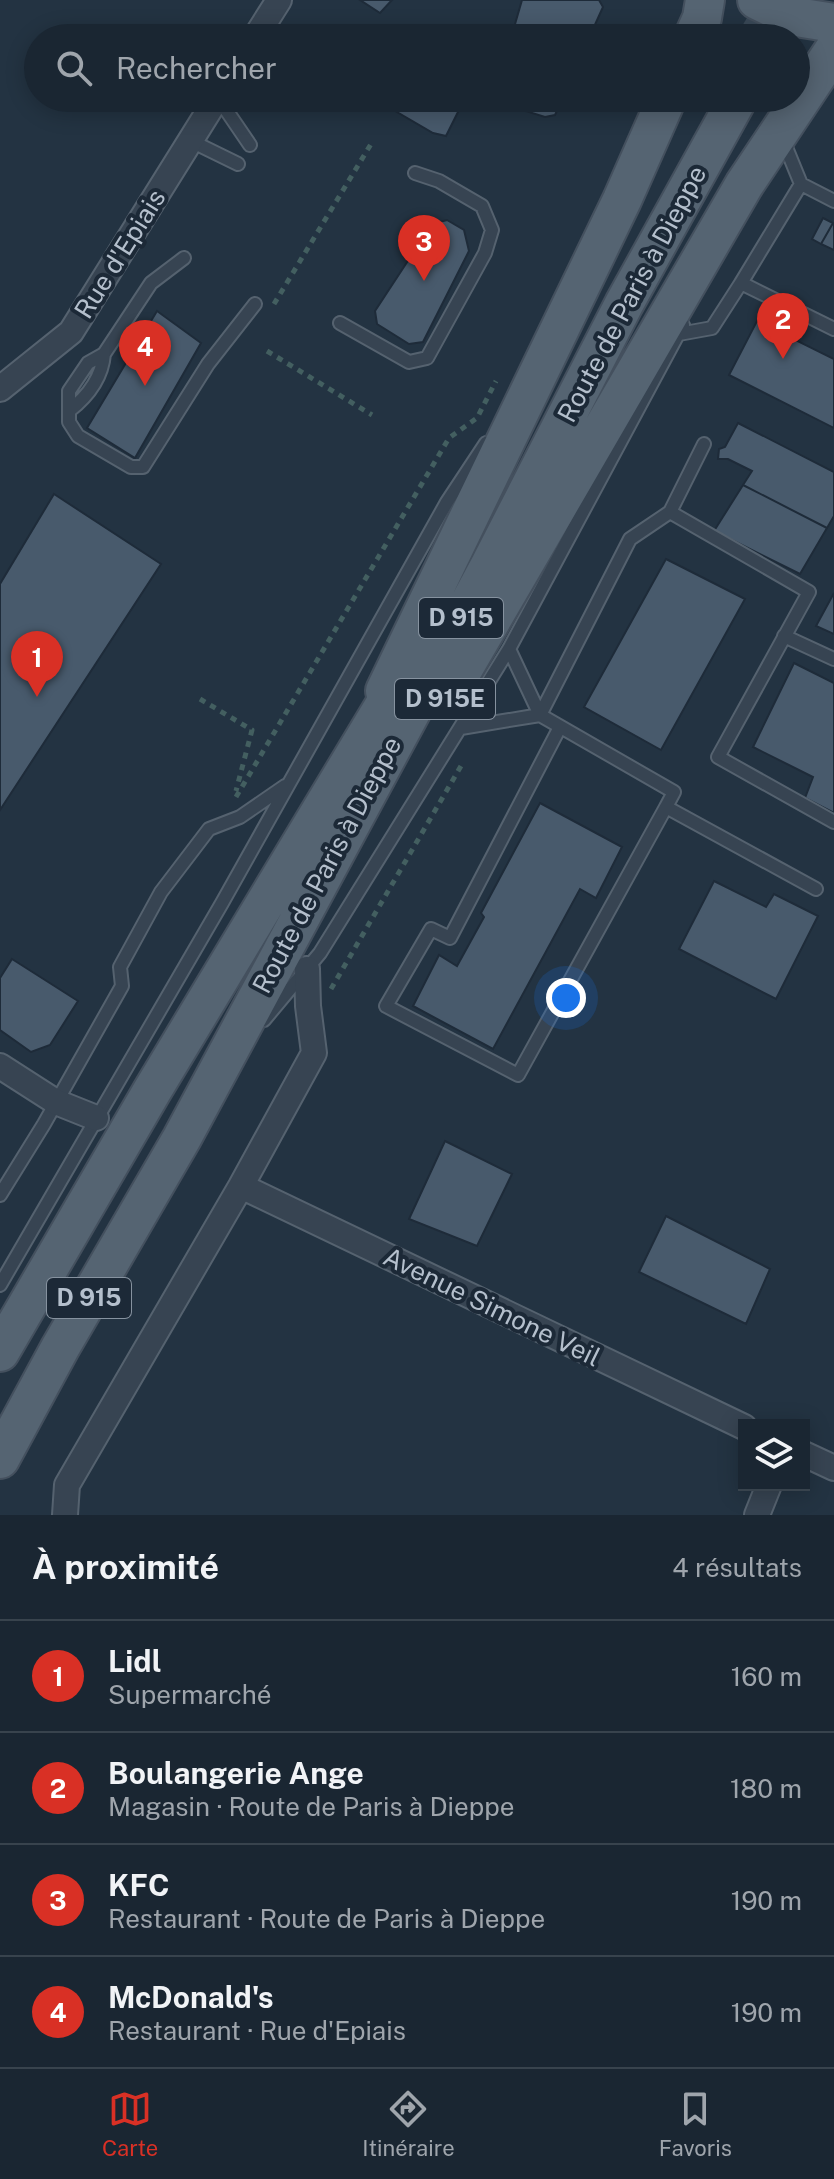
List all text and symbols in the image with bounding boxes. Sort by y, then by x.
search box [24,24,810,112]
icon: search [52,46,96,90]
text: Rechercher [116,50,277,86]
street label: Route de Paris à Dieppe [551,160,712,427]
street label: Rue d'Epiais [68,183,172,324]
pin: 3 [398,215,450,281]
pin: 2 [757,293,809,359]
pin: 4 [119,320,171,386]
road number: D 915 [419,598,503,638]
pin: 1 [11,631,63,697]
road number: D 915E [395,679,495,719]
street label: Route de Paris à Dieppe [246,731,407,998]
your location [546,978,586,1018]
street label: Avenue Simone Veil [379,1241,606,1373]
road number: D 915 [47,1278,131,1318]
map controls [738,1419,810,1491]
button: layers [738,1419,810,1491]
text: À proximité [32,1547,219,1587]
text: 4 résultats [672,1552,802,1583]
text: Lidl [108,1643,162,1679]
text: 1 [52,1661,64,1692]
text: 160 m [731,1661,802,1692]
text: Supermarché [108,1679,272,1710]
text: Boulangerie Ange [108,1755,364,1791]
text: 2 [50,1773,66,1804]
text: 180 m [730,1773,802,1804]
text: Magasin · Route de Paris à Dieppe [108,1791,514,1822]
text: KFC [108,1867,169,1903]
text: 3 [49,1885,67,1916]
text: 190 m [731,1885,802,1916]
text: Restaurant · Route de Paris à Dieppe [108,1903,545,1934]
text: McDonald's [108,1979,273,2015]
text: 4 [49,1997,67,2028]
text: 190 m [731,1997,802,2028]
text: Restaurant · Rue d'Epiais [108,2015,406,2046]
tab: Carte [102,2087,158,2161]
tab: Itinéraire [362,2087,455,2161]
tab: Favoris [659,2087,732,2161]

